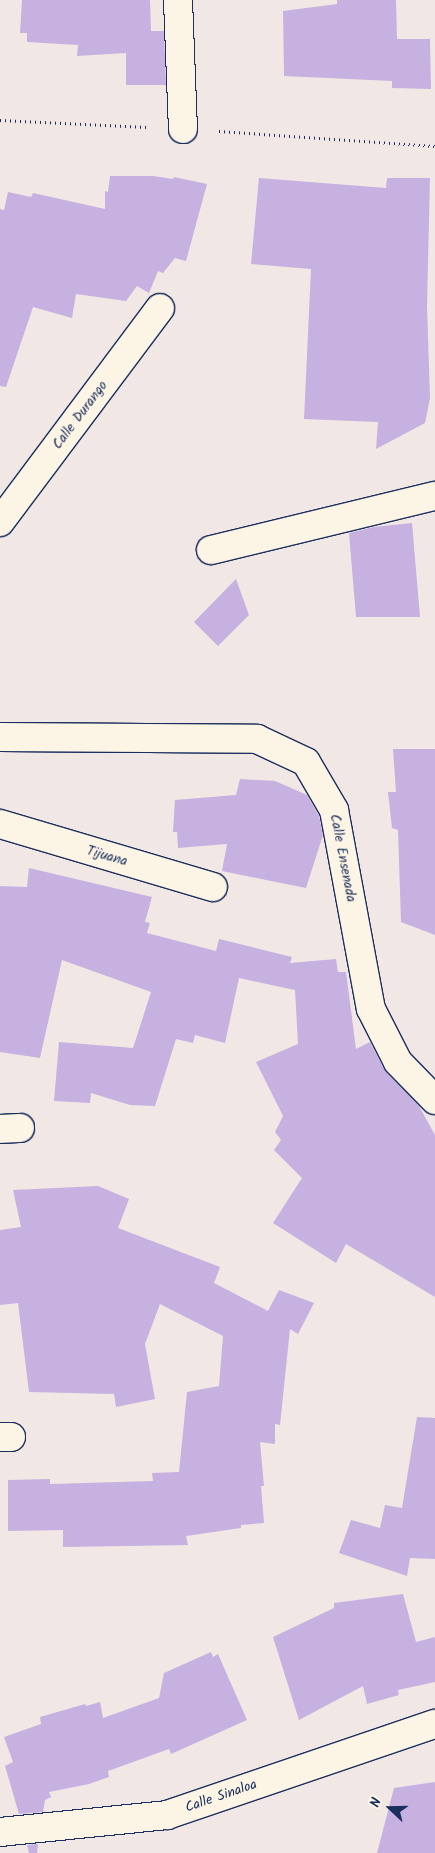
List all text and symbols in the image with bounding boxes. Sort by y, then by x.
street label: Calle Durango [49,378,111,452]
street label: Calle Ensenada [326,813,360,903]
street label: Tijuana [85,842,129,870]
street label: Calle Sinaloa [183,1776,259,1816]
north arrow [365,1783,415,1833]
text: N [364,1795,388,1811]

